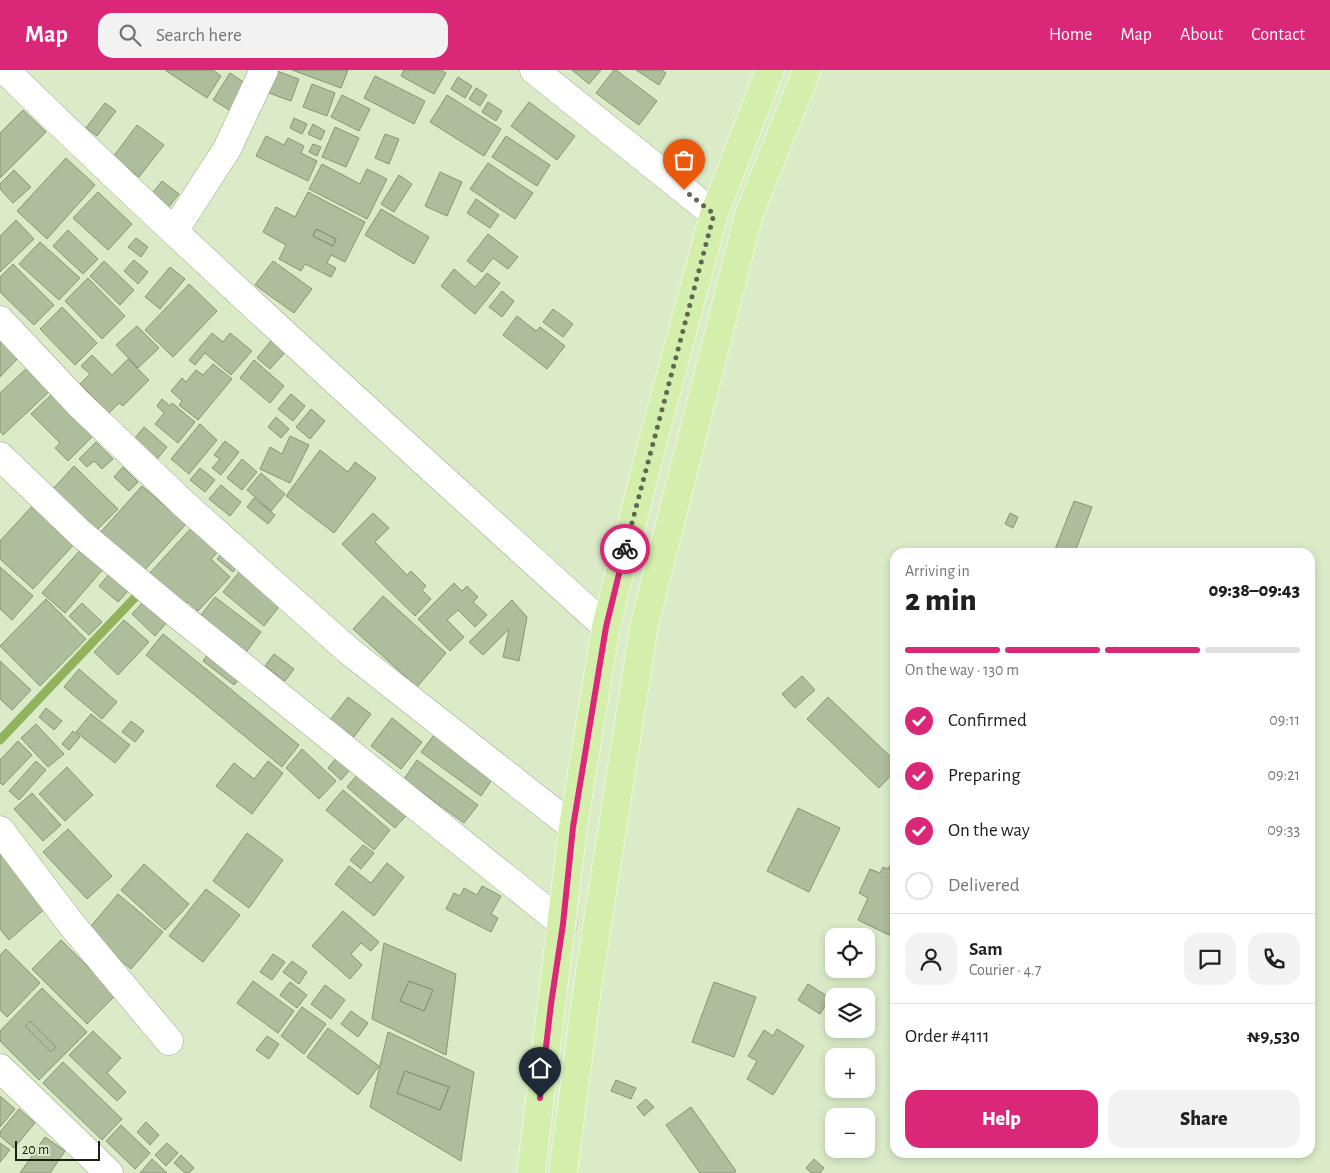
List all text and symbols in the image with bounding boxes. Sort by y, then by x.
search box [98,13,448,58]
icon: search [116,21,144,49]
text: Map [25,23,68,47]
text: Search here [156,26,242,45]
text: Home [1049,26,1092,44]
text: Map [1120,26,1152,44]
text: About [1180,26,1223,44]
text: Contact [1251,26,1305,44]
pin [663,139,705,190]
icon: bag [670,146,698,174]
courier [600,524,650,574]
icon: bike [611,535,639,563]
text: Arriving in [905,563,970,579]
text: 09:38–09:43 [1208,581,1300,600]
text: 2 min [905,584,977,616]
text: On the way · 130 m [905,662,1019,678]
icon: check [905,707,933,735]
text: Confirmed [948,711,1027,730]
text: 09:11 [1269,712,1300,728]
icon: check [905,762,933,790]
text: Preparing [948,766,1021,785]
text: 09:21 [1268,767,1300,783]
icon: check [905,817,933,845]
text: On the way [948,821,1030,840]
text: 09:33 [1267,822,1300,838]
text: Delivered [948,876,1020,895]
map controls [825,928,875,1158]
button: locate [825,928,875,978]
button: person [905,933,957,985]
button: chat [1184,933,1236,985]
button: phone [1248,933,1300,985]
text: Sam [969,940,1003,959]
text: Courier · 4.7 [969,962,1041,978]
button: layers [825,988,875,1038]
text: Order #4111 [905,1027,990,1046]
text: ₦9,530 [1247,1027,1300,1046]
pin [519,1047,561,1098]
button: + [825,1048,875,1098]
icon: home [526,1054,554,1082]
button: Help [905,1090,1098,1148]
button: Share [1108,1090,1300,1148]
button: − [825,1108,875,1158]
scale bar [15,1138,100,1161]
text: 20 m [22,1143,49,1157]

